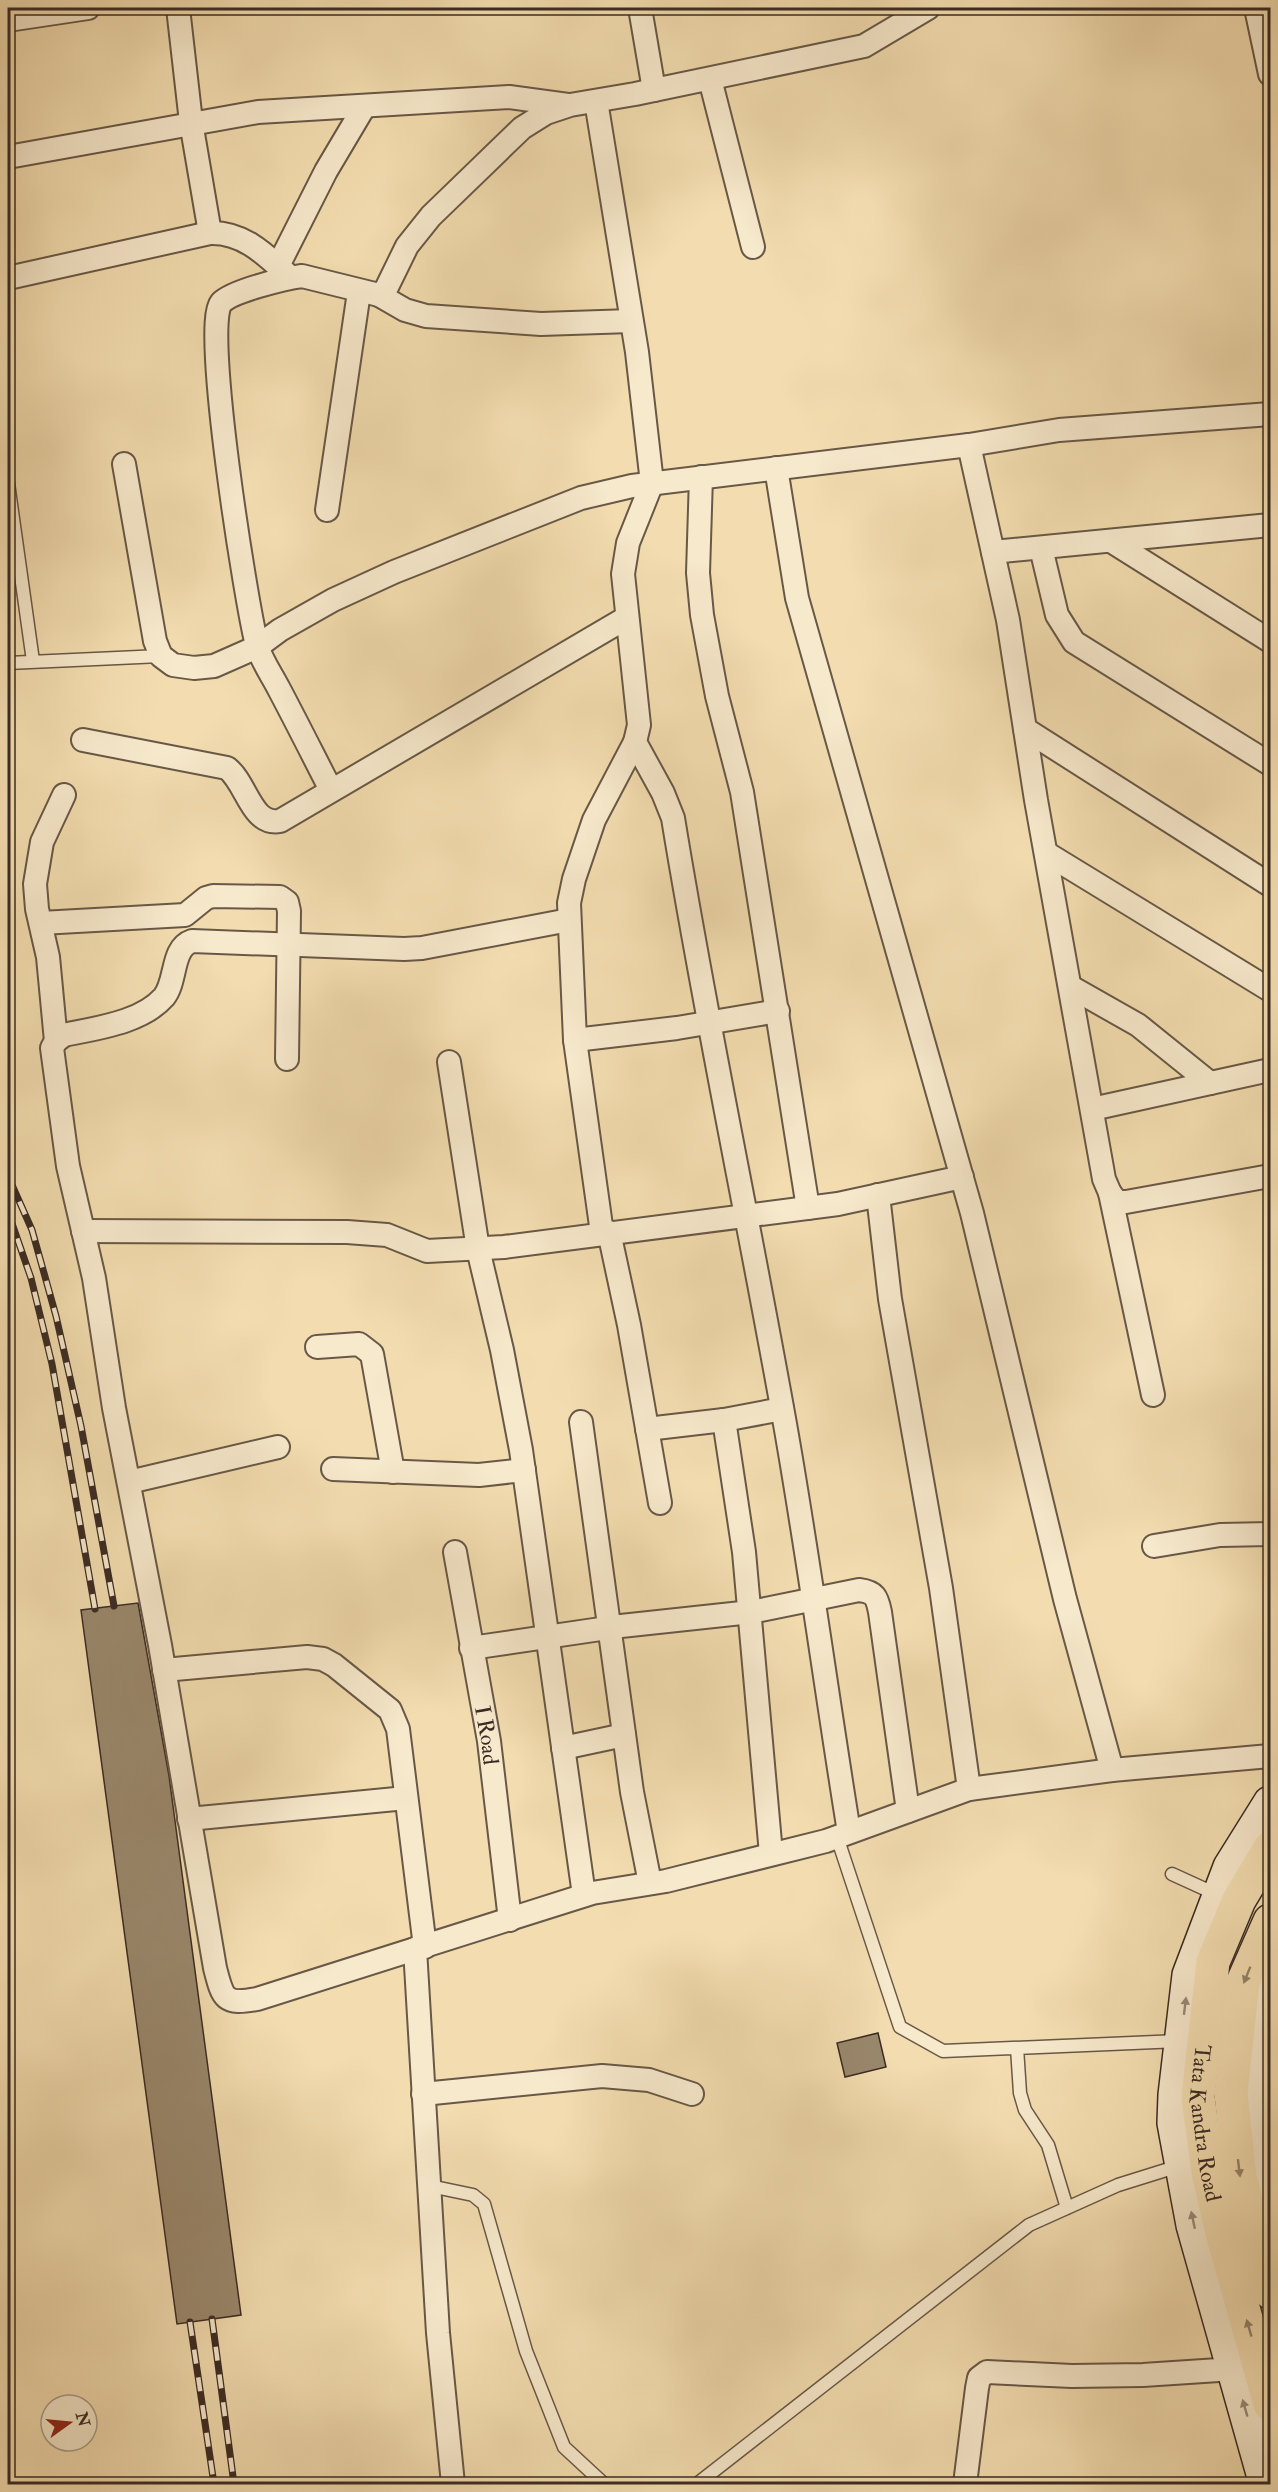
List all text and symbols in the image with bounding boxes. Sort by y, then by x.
street label: I Road [468,1703,505,1766]
one-way arrow [1242,1966,1251,1984]
one-way arrow [1180,1997,1189,2016]
street label: Tata Kandra Road [1182,2043,1227,2205]
one-way arrow [1235,2158,1244,2177]
one-way arrow [1188,2210,1197,2229]
one-way arrow [1244,2319,1253,2337]
north arrow [39,2393,99,2453]
one-way arrow [1239,2399,1249,2417]
text: N [71,2409,94,2430]

